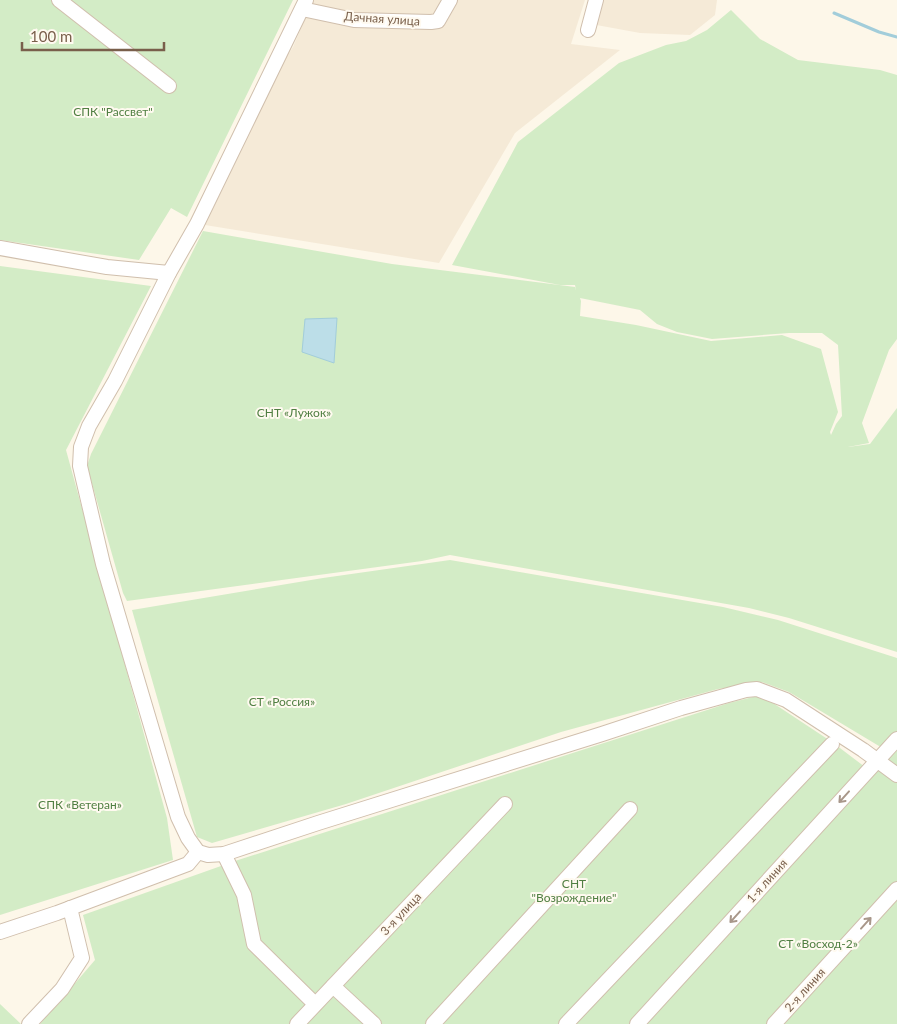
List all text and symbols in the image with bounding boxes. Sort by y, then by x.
street label: Дачная улица [344,8,421,29]
scale bar [22,20,165,52]
text: 100 m [30,27,72,45]
park label: СПК "Рассвет" [73,104,153,119]
park label: СНТ «Лужок» [257,405,331,420]
park label: СТ «Россия» [249,694,315,709]
one-way arrow [838,791,850,804]
park label: СПК «Ветеран» [38,797,122,812]
street label: 1-я линия [743,856,790,906]
park label: СНТ "Возрождение" [532,876,616,905]
street label: 3-я улица [377,889,424,938]
one-way arrow [729,911,741,923]
one-way arrow [860,917,872,930]
park label: СТ «Восход-2» [778,936,858,951]
street label: 2-я линия [781,965,828,1015]

